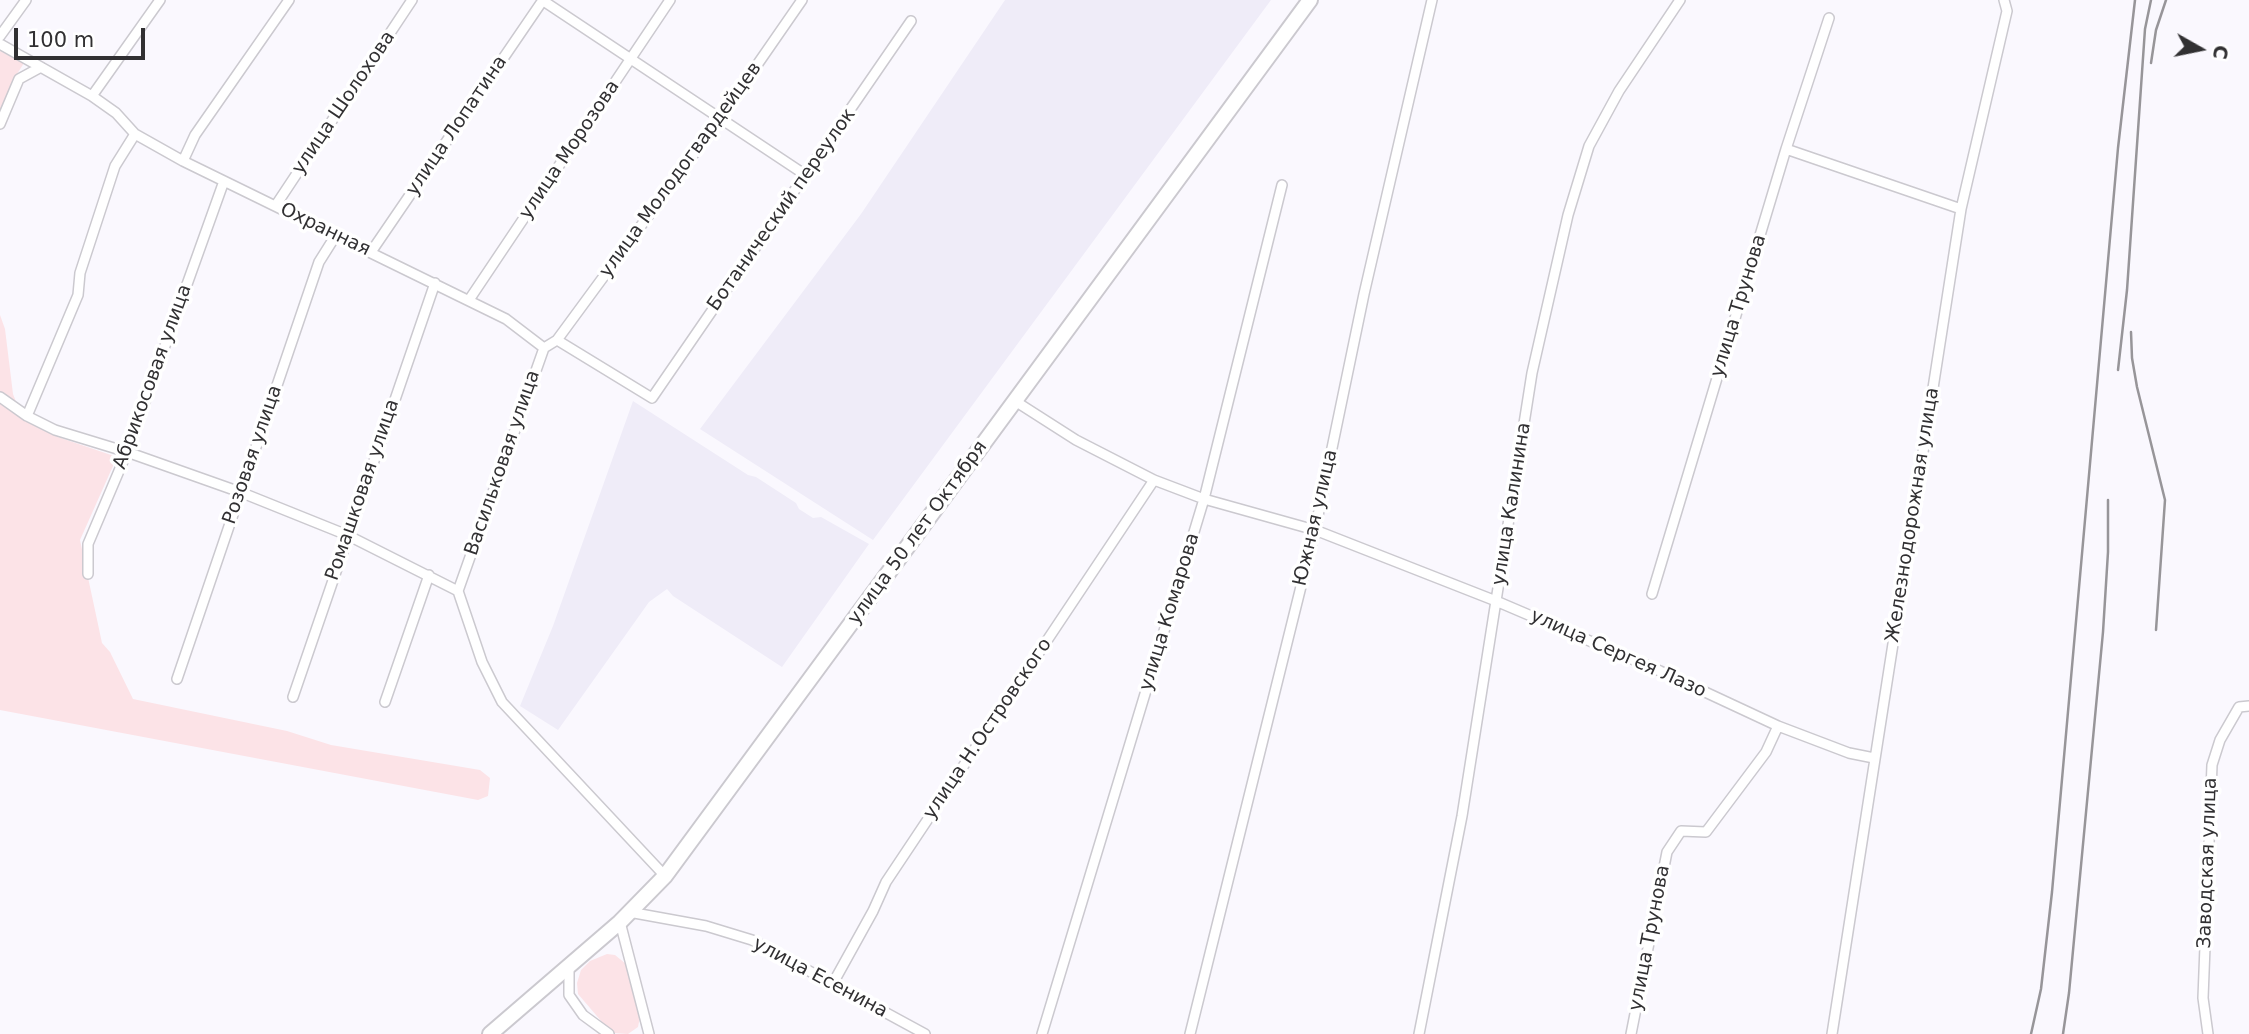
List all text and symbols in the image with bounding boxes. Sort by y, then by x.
scale bar [18,14,149,58]
north arrow [2165,14,2235,84]
street label: улица Шолохова [288,27,400,179]
text: 100 m [27,28,94,52]
text: С [2209,44,2233,61]
street label: улица Лопатина [402,52,512,200]
street label: улица Молодогвардейцев [595,58,767,282]
street label: улица Морозова [515,76,625,224]
street label: Ботанический переулок [703,104,861,316]
street label: Охранная [276,198,374,262]
street label: улица Трунова [1706,232,1772,380]
street label: Абрикосовая улица [109,282,197,472]
street label: Васильковая улица [461,367,545,559]
street label: Розовая улица [219,383,287,527]
street label: Железнодорожная улица [1882,386,1944,644]
street label: Ромашковая улица [321,396,405,584]
street label: улица Калинина [1488,421,1536,587]
street label: улица 50 лет Октября [844,437,992,629]
street label: Южная улица [1289,447,1343,589]
street label: улица Комарова [1135,530,1205,694]
street label: улица Сергея Лазо [1527,605,1709,703]
street label: улица Н.Островского [919,634,1057,824]
street label: Заводская улица [2194,777,2222,949]
street label: улица Трунова [1625,863,1675,1013]
street label: улица Есенина [749,933,891,1023]

